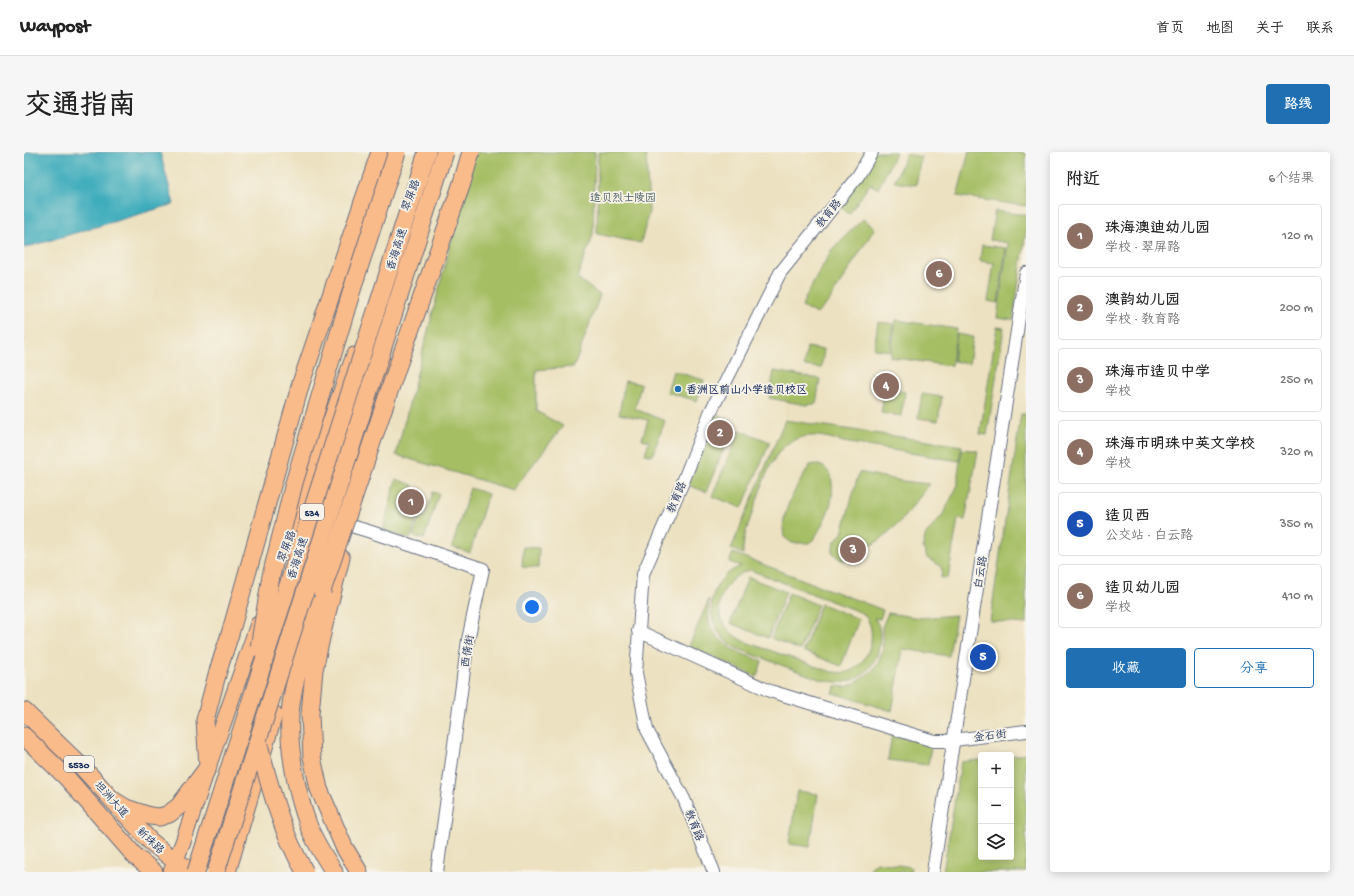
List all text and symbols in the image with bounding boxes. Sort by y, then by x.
text: Waypost [20,16,90,39]
text: 首页 [1156,21,1184,38]
text: 地图 [1206,21,1234,38]
text: 关于 [1256,21,1284,38]
text: 联系 [1306,21,1334,38]
button: 路线 [1266,84,1330,124]
text: 交通指南 [24,91,136,124]
text: 附近 [1066,171,1100,191]
text: 6个结果 [1268,172,1314,187]
street label: 翠屏路 [400,178,423,213]
park label: 造贝烈士陵园 [590,192,656,205]
street label: 教育路 [814,197,845,231]
text: 珠海澳迪幼儿园 [1105,220,1210,238]
street label: 香海高速 [383,226,410,272]
text: 1 [1077,229,1083,244]
text: 120 m [1282,229,1313,244]
text: 学校 · 翠屏路 [1105,241,1180,256]
pin: 6 [926,259,952,289]
text: 澳韵幼儿园 [1105,292,1180,310]
text: 2 [1077,301,1083,316]
text: 200 m [1280,301,1313,316]
text: 学校 · 教育路 [1105,313,1180,328]
text: 珠海市造贝中学 [1105,364,1210,382]
pin: 4 [873,371,899,401]
text: 3 [1077,373,1083,388]
text: 250 m [1280,373,1313,388]
marker: 香洲区前山小学造贝校区 [673,384,683,394]
place label: 香洲区前山小学造贝校区 [686,384,807,397]
text: 学校 [1105,385,1131,400]
pin: 2 [707,418,733,448]
text: 珠海市明珠中英文学校 [1105,436,1255,454]
text: 4 [1077,445,1083,460]
text: 320 m [1280,445,1313,460]
text: 学校 [1105,457,1131,472]
street label: 教育路 [665,480,690,515]
pin: 1 [398,487,424,517]
road number: S34 [300,504,324,520]
text: 造贝西 [1105,508,1150,526]
text: 5 [1077,517,1083,532]
text: 350 m [1280,517,1313,532]
street label: 翠屏路 [276,529,299,564]
text: 公交站 · 白云路 [1105,529,1193,544]
street label: 香海高速 [284,535,311,581]
pin: 3 [840,535,866,565]
street label: 白云路 [972,555,990,590]
text: 造贝幼儿园 [1105,580,1180,598]
text: 6 [1077,589,1083,604]
text: 410 m [1282,589,1313,604]
your location [522,597,542,617]
text: 学校 [1105,601,1131,616]
street label: 西倩街 [459,633,478,669]
pin: 5 [970,642,996,672]
button: 收藏 [1066,648,1186,688]
button: 分享 [1194,648,1314,688]
street label: 金石街 [973,728,1008,745]
map controls [978,752,1014,860]
button: + [978,752,1014,788]
road number: S530 [64,756,94,772]
street label: 坦洲大道 [91,779,130,821]
button: − [978,788,1014,824]
street label: 教育路 [681,808,706,843]
button: layers [978,824,1014,860]
street label: 新珠路 [133,825,166,857]

